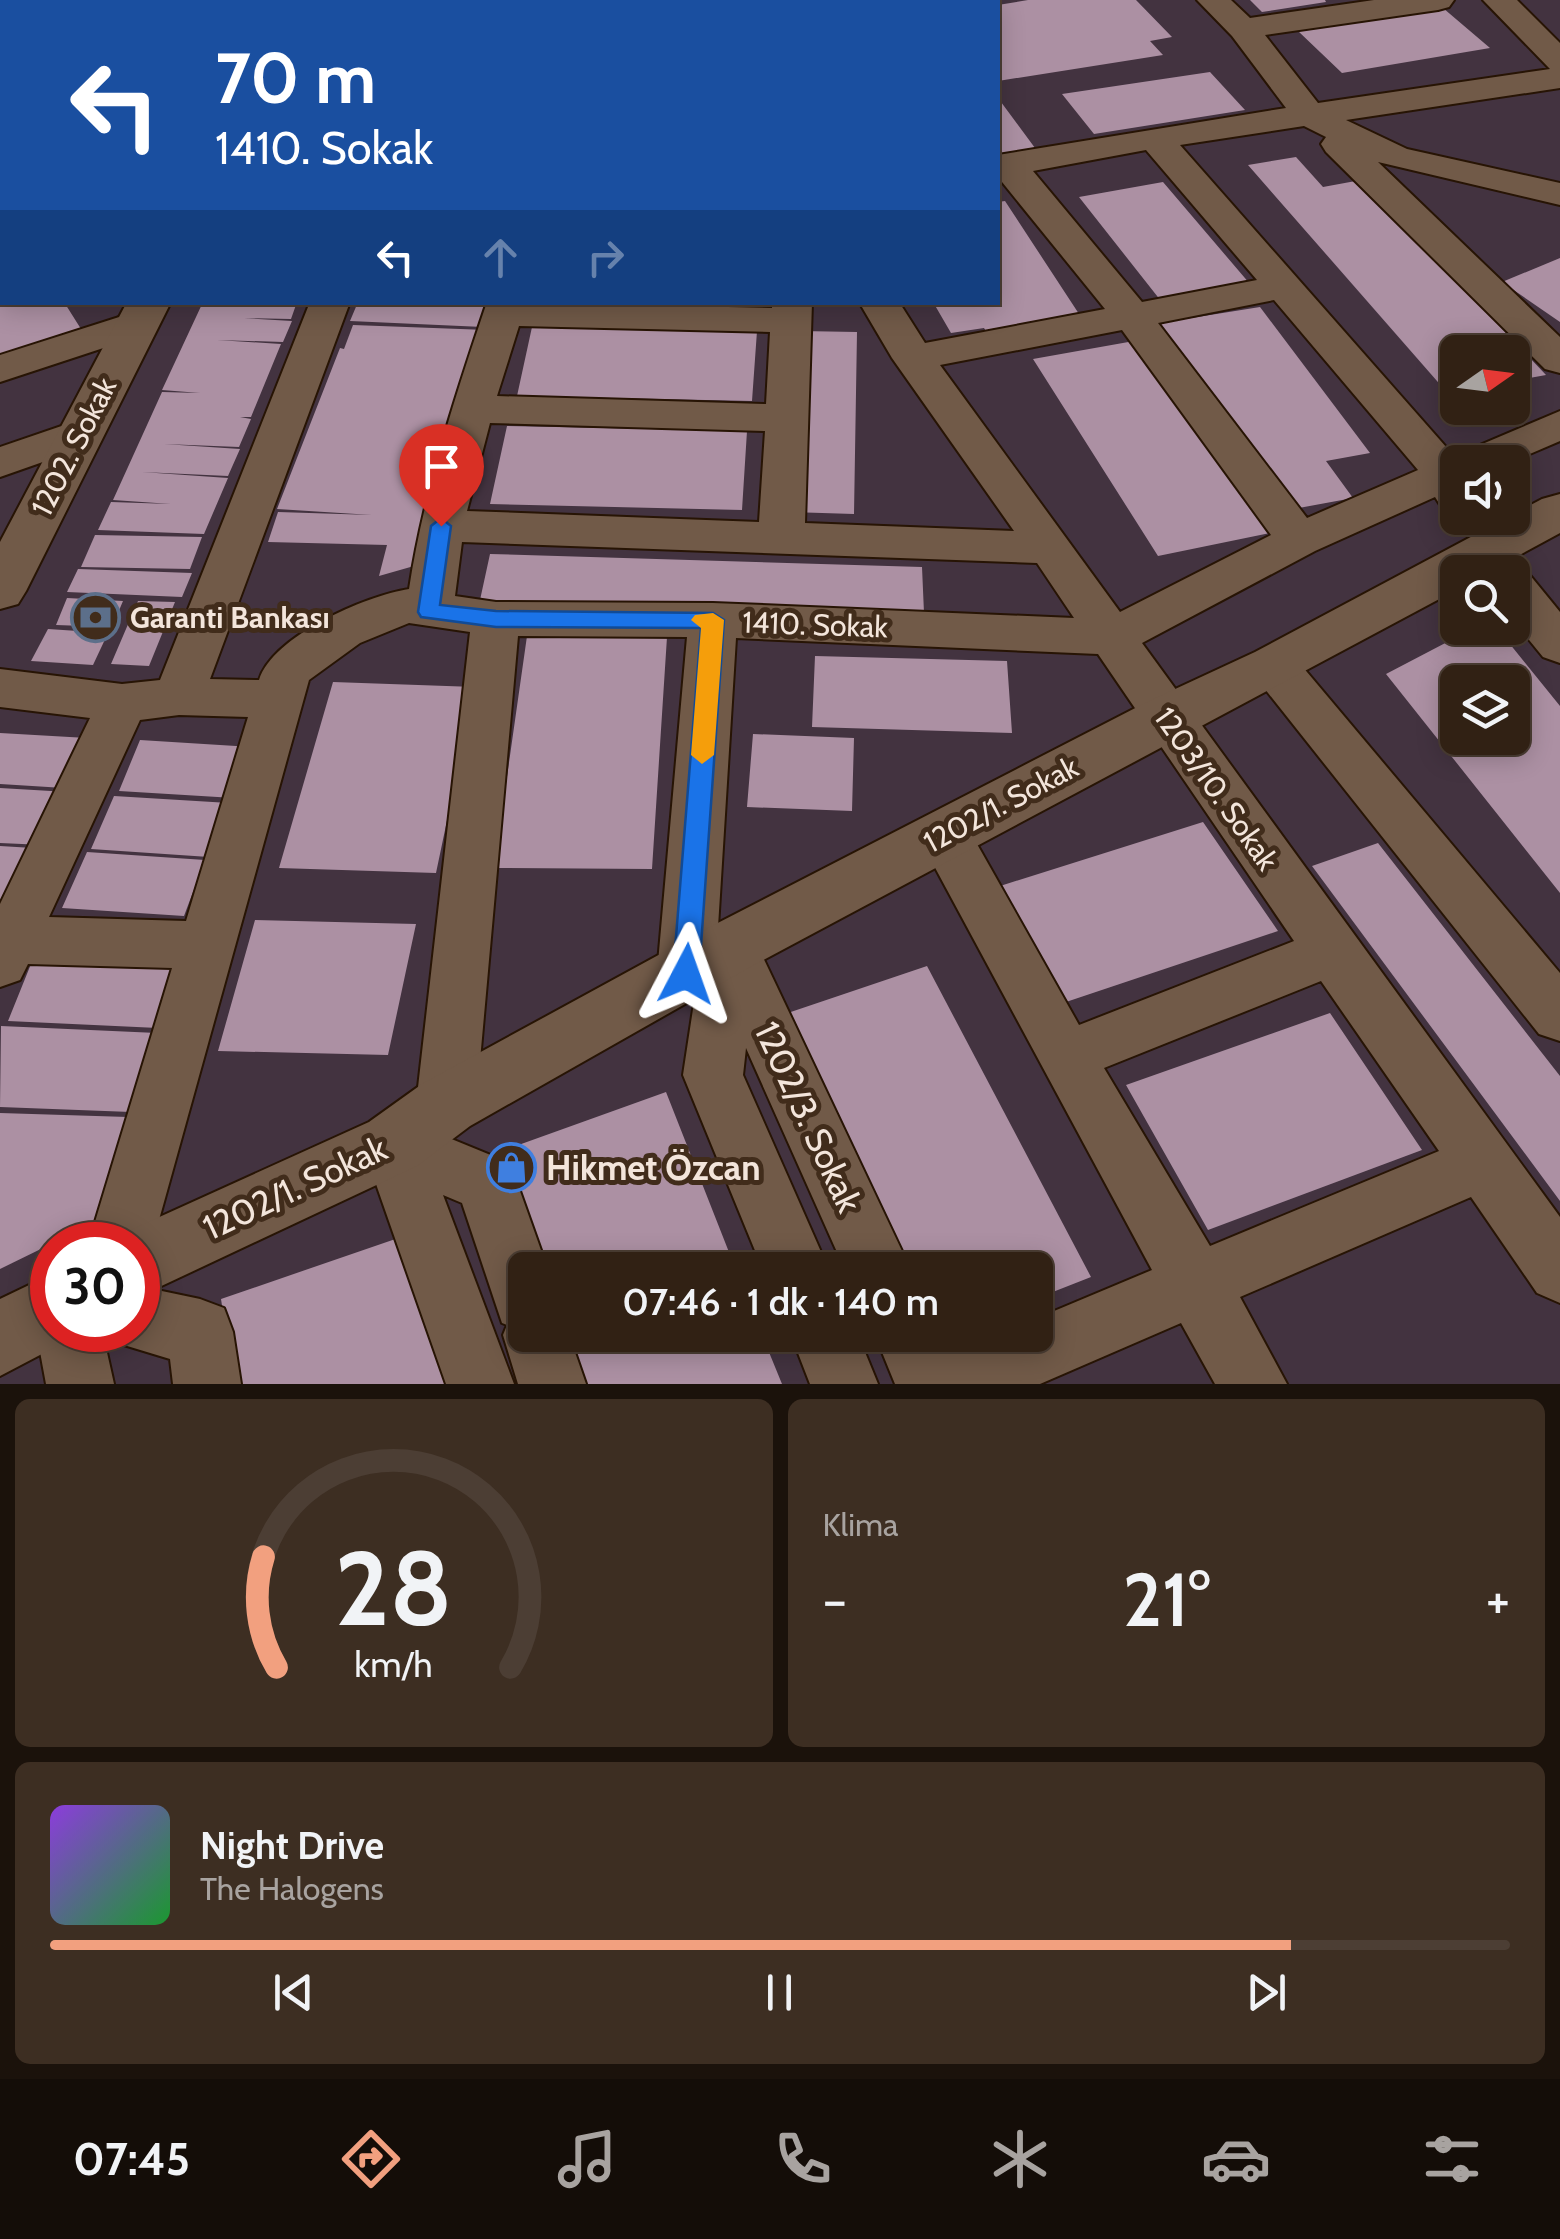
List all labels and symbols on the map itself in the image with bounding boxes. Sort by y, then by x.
north arrow [1440,335,1530,425]
street label: 1202. Sokak [23,371,124,522]
pin [399,424,484,527]
bank icon: Garanti Bankası [69,592,121,644]
place label: Garanti Bankası [130,599,330,636]
street label: 1410. Sokak [742,603,889,646]
street label: 1203/10. Sokak [1147,700,1287,878]
street label: 1202/1. Sokak [917,748,1085,861]
position arrow [634,922,738,1026]
street label: 1202/3. Sokak [746,1015,872,1219]
street label: 1202/1. Sokak [196,1126,394,1249]
shop icon: Hikmet Özcan [485,1142,537,1194]
place label: Hikmet Özcan [546,1146,761,1189]
speed limit sign: 30 [30,1222,160,1352]

